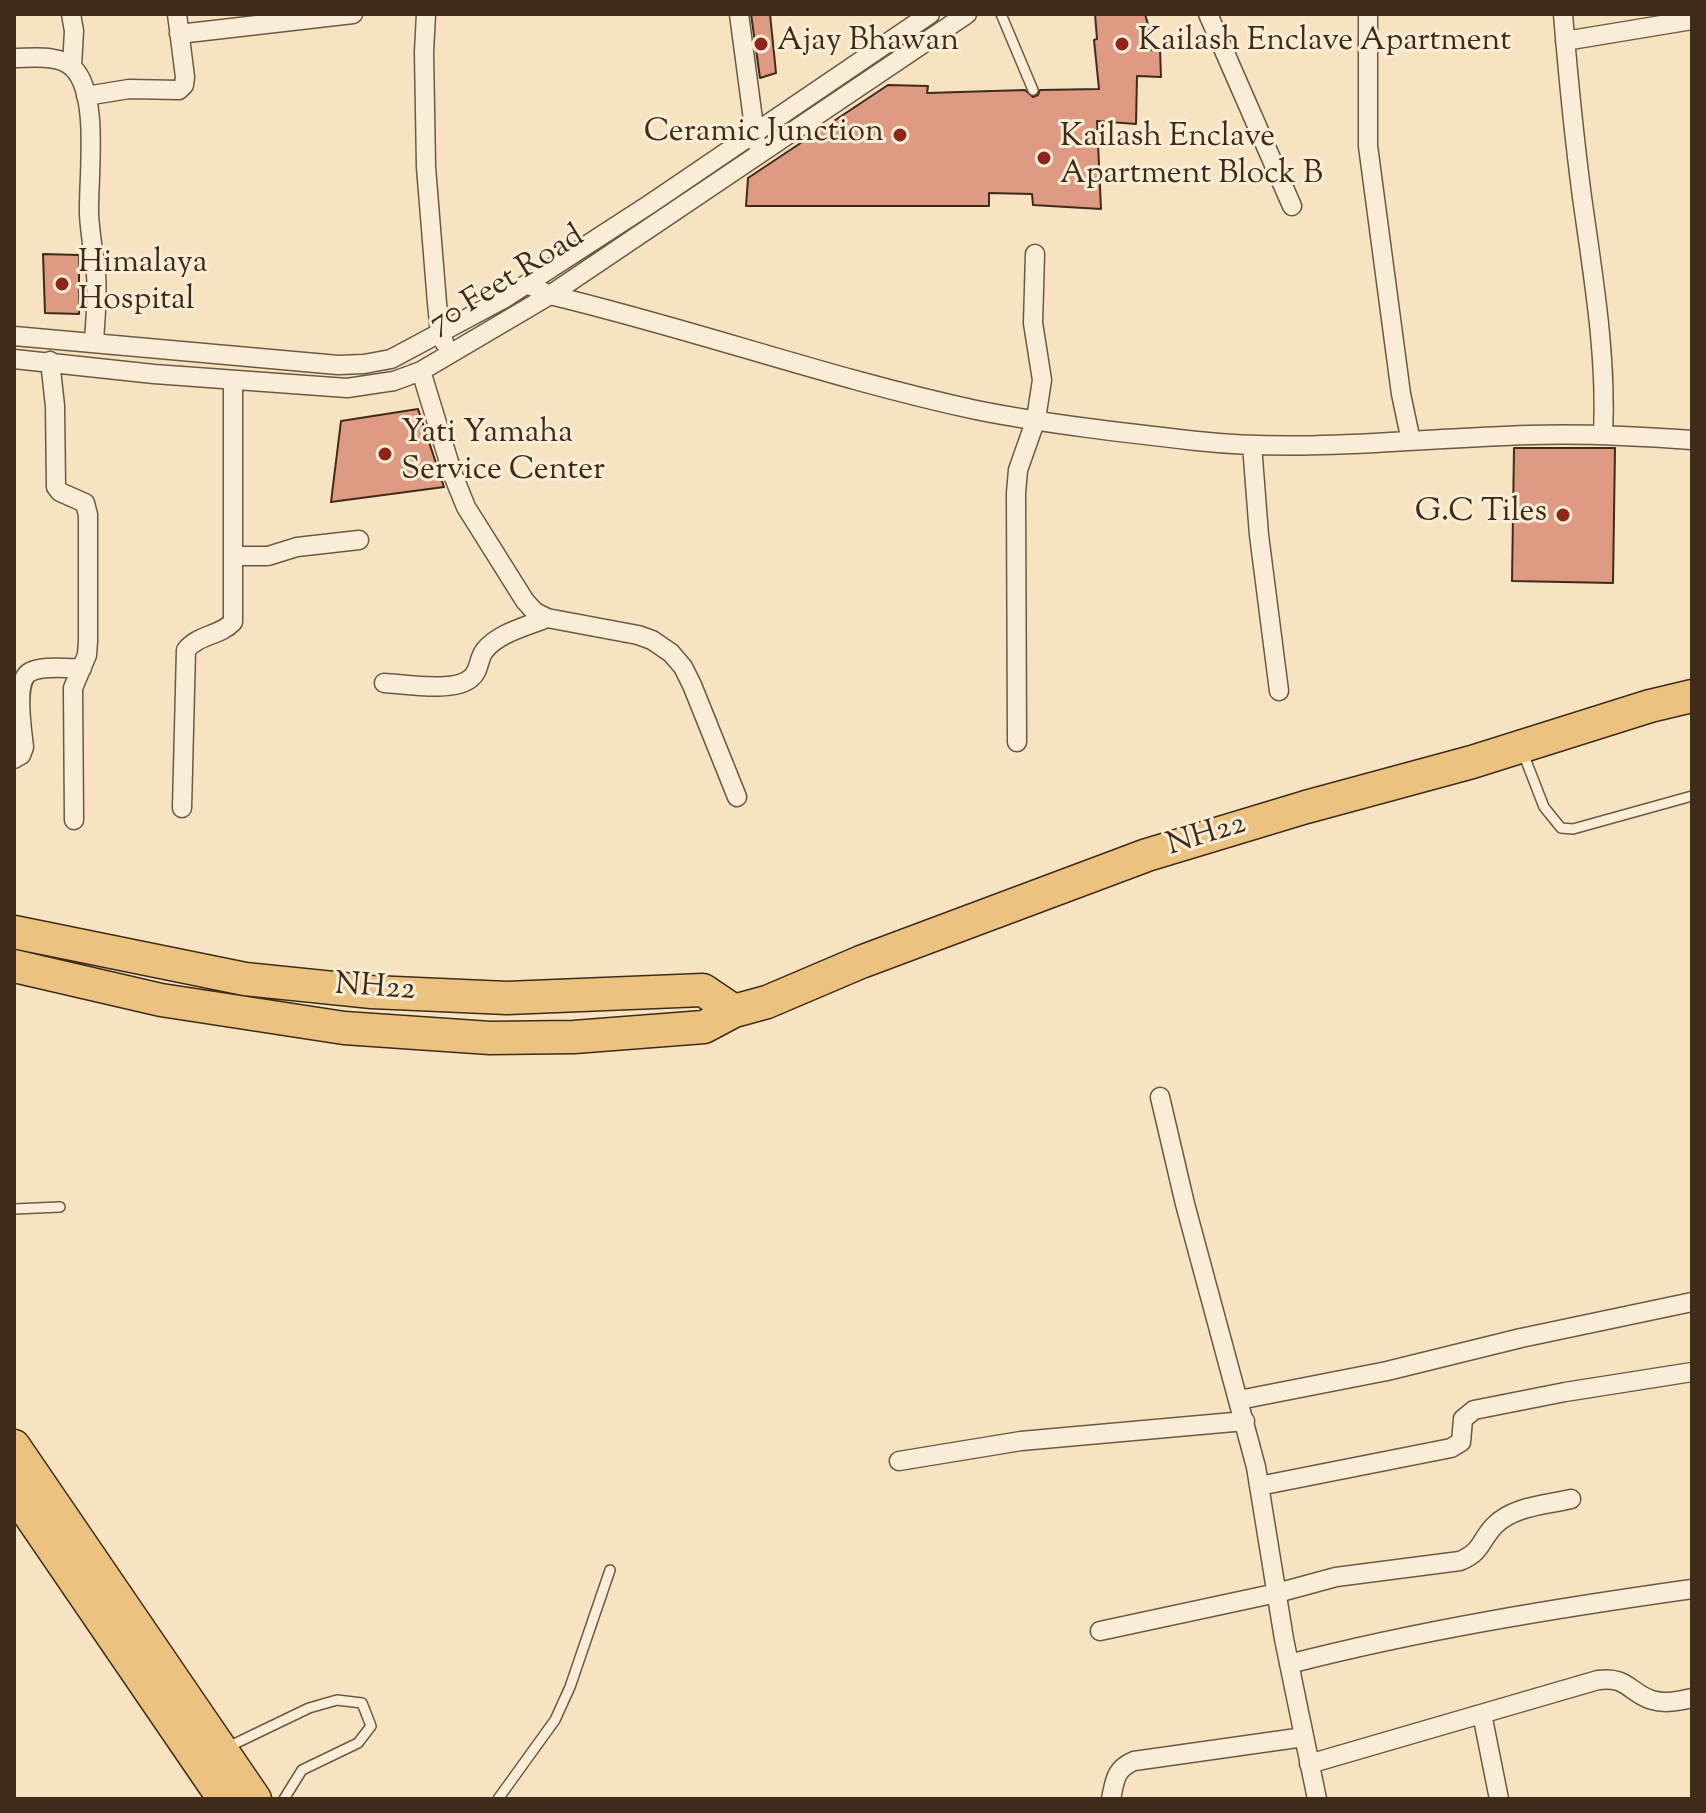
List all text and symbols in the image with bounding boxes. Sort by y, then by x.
place label: Ajay Bhawan [777,25,959,63]
place label: Kailash Enclave Apartment [1138,25,1511,63]
marker: Ajay Bhawan [752,35,770,53]
marker: Kailash Enclave Apartment [1113,35,1131,53]
place label: Ceramic Junction [644,116,884,154]
place label: Kailash Enclave Apartment Block B [1060,121,1323,196]
marker: Ceramic Junction [891,126,909,144]
marker: Kailash Enclave Apartment Block B [1035,149,1053,167]
street label: 70 Feet Road [423,219,593,345]
place label: Himalaya Hospital [78,247,208,322]
marker: Himalaya Hospital [53,275,71,293]
place label: Yati Yamaha Service Center [401,417,605,492]
marker: Yati Yamaha Service Center [376,445,394,463]
place label: G.C Tiles [1415,496,1547,534]
marker: G.C Tiles [1554,506,1572,524]
street label: NH22 [1163,807,1251,867]
street label: NH22 [333,968,417,1012]

